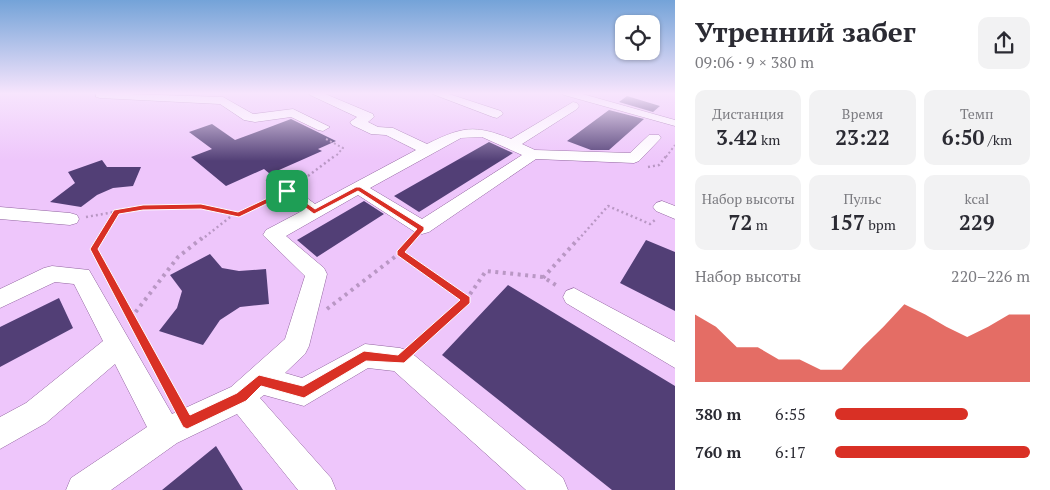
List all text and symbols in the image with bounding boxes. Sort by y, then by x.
text: Утренний забег [695,13,916,50]
map controls [615,15,660,60]
button: locate [615,15,660,60]
button: share [978,17,1030,69]
text: 09:06 · 9 × 380 m [695,51,814,73]
text: Дистанция [712,104,784,123]
text: Время [842,104,883,123]
text: Темп [960,104,994,123]
text: 3.42 [716,123,758,151]
text: 23:22 [835,123,890,151]
text: 6:50 [942,123,984,151]
text: km [758,130,780,149]
text: /km [984,130,1012,149]
pin [266,170,308,212]
icon: arrive [273,177,301,205]
text: Набор высоты [702,189,795,208]
text: Пульс [844,189,881,208]
text: kcal [964,189,989,208]
text: 72 [729,208,752,236]
text: 157 [829,208,865,236]
text: 229 [959,208,995,236]
text: m [752,215,768,234]
text: bpm [865,215,896,234]
text: Набор высоты [695,265,801,287]
text: 220–226 m [951,265,1030,287]
text: 380 m [695,403,741,425]
text: 6:55 [775,403,806,425]
text: 760 m [695,441,741,463]
text: 6:17 [775,441,806,463]

